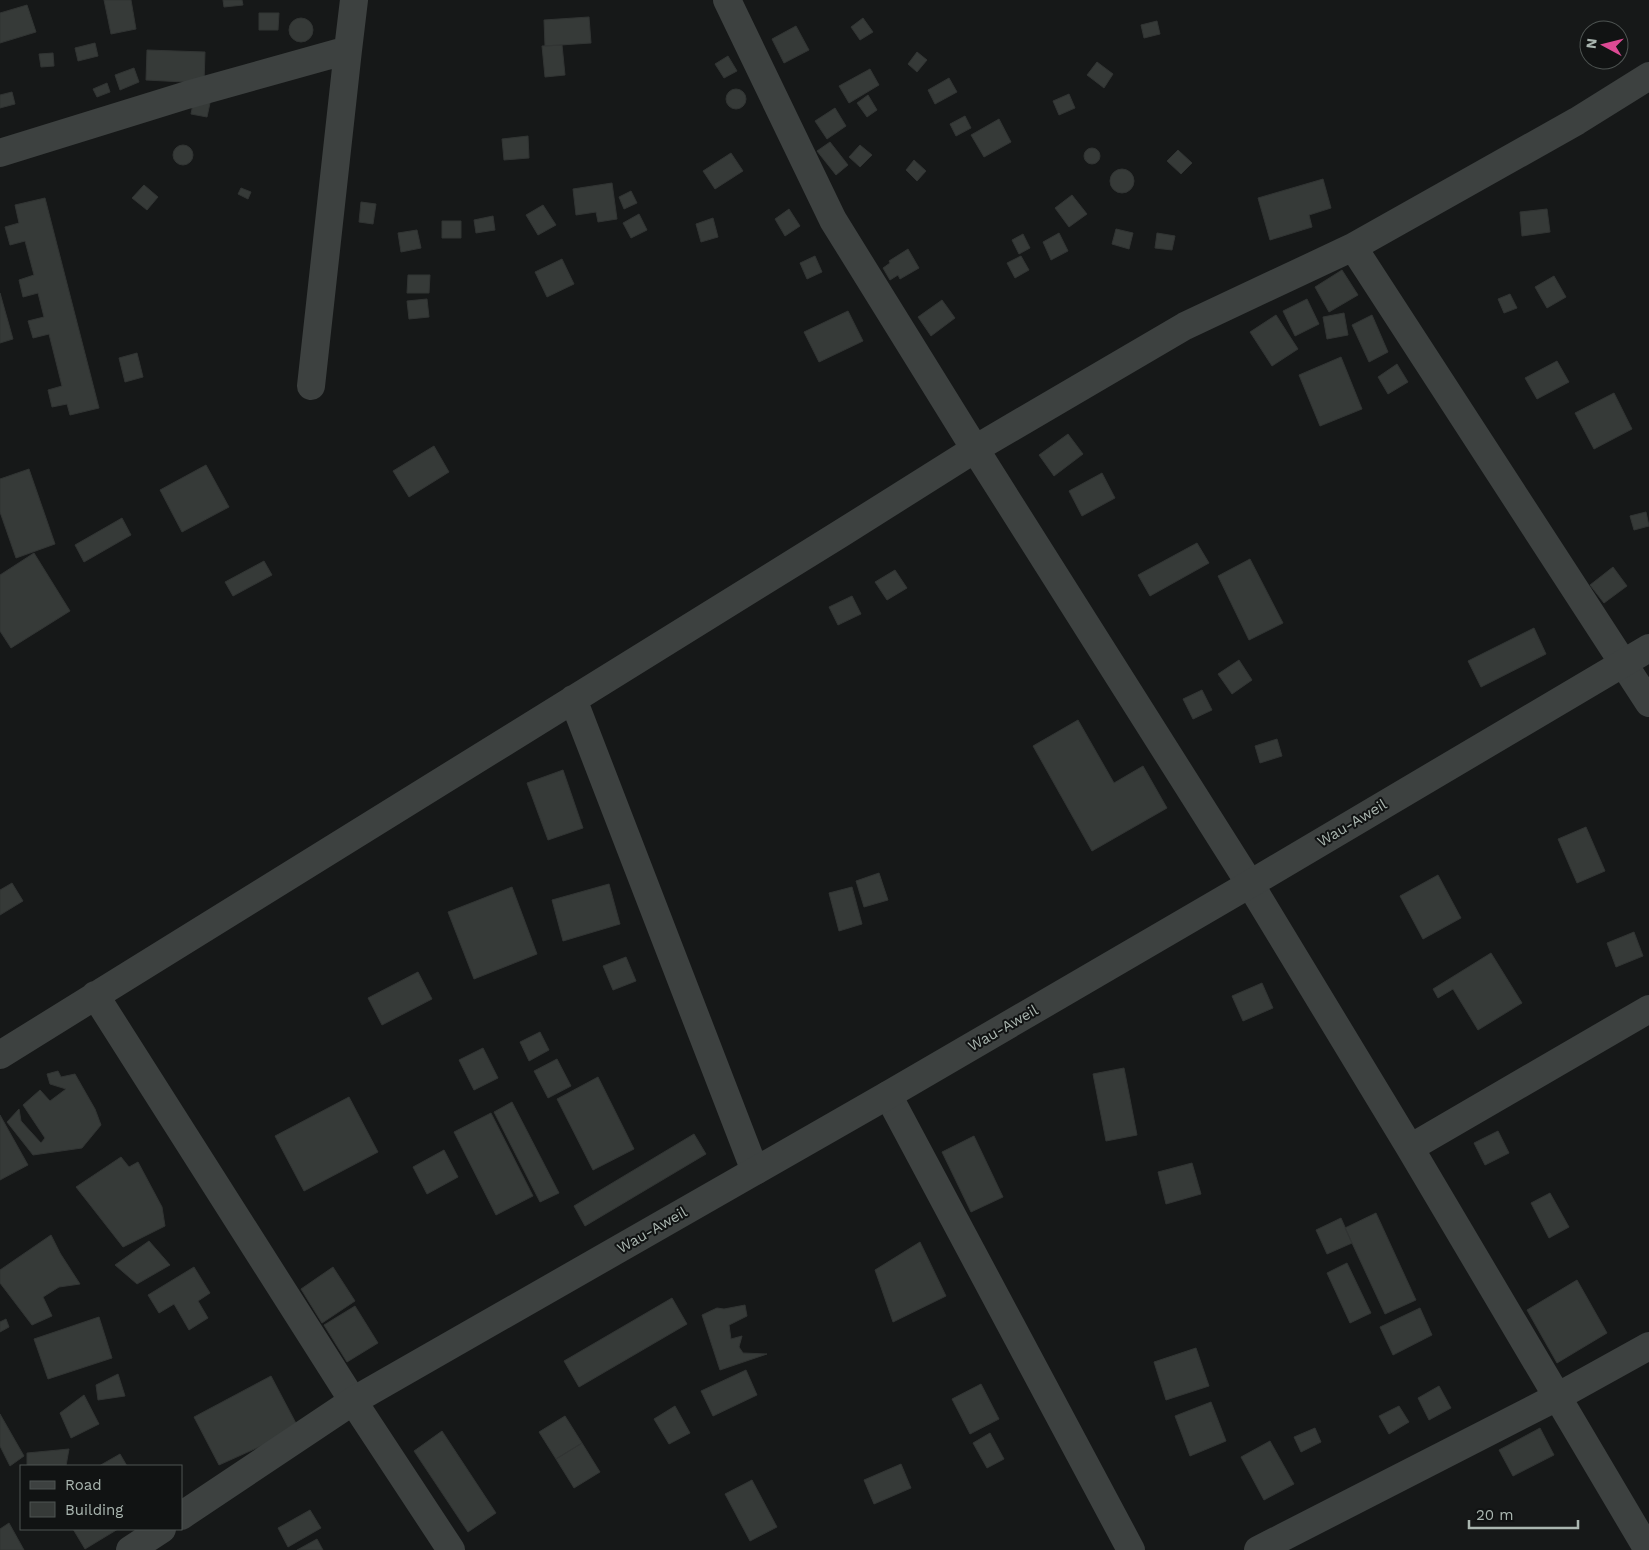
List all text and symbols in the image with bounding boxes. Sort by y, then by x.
north arrow [1579,20,1629,70]
text: N [1583,37,1600,50]
street label: Wau-Aweil [1314,795,1390,851]
street label: Wau-Aweil [965,1001,1042,1055]
street label: Wau-Aweil [614,1203,691,1257]
legend [20,1465,182,1530]
text: Road [65,1476,102,1494]
scale bar [1469,1498,1578,1530]
text: Building [65,1501,123,1519]
text: 20 m [1476,1506,1514,1524]

